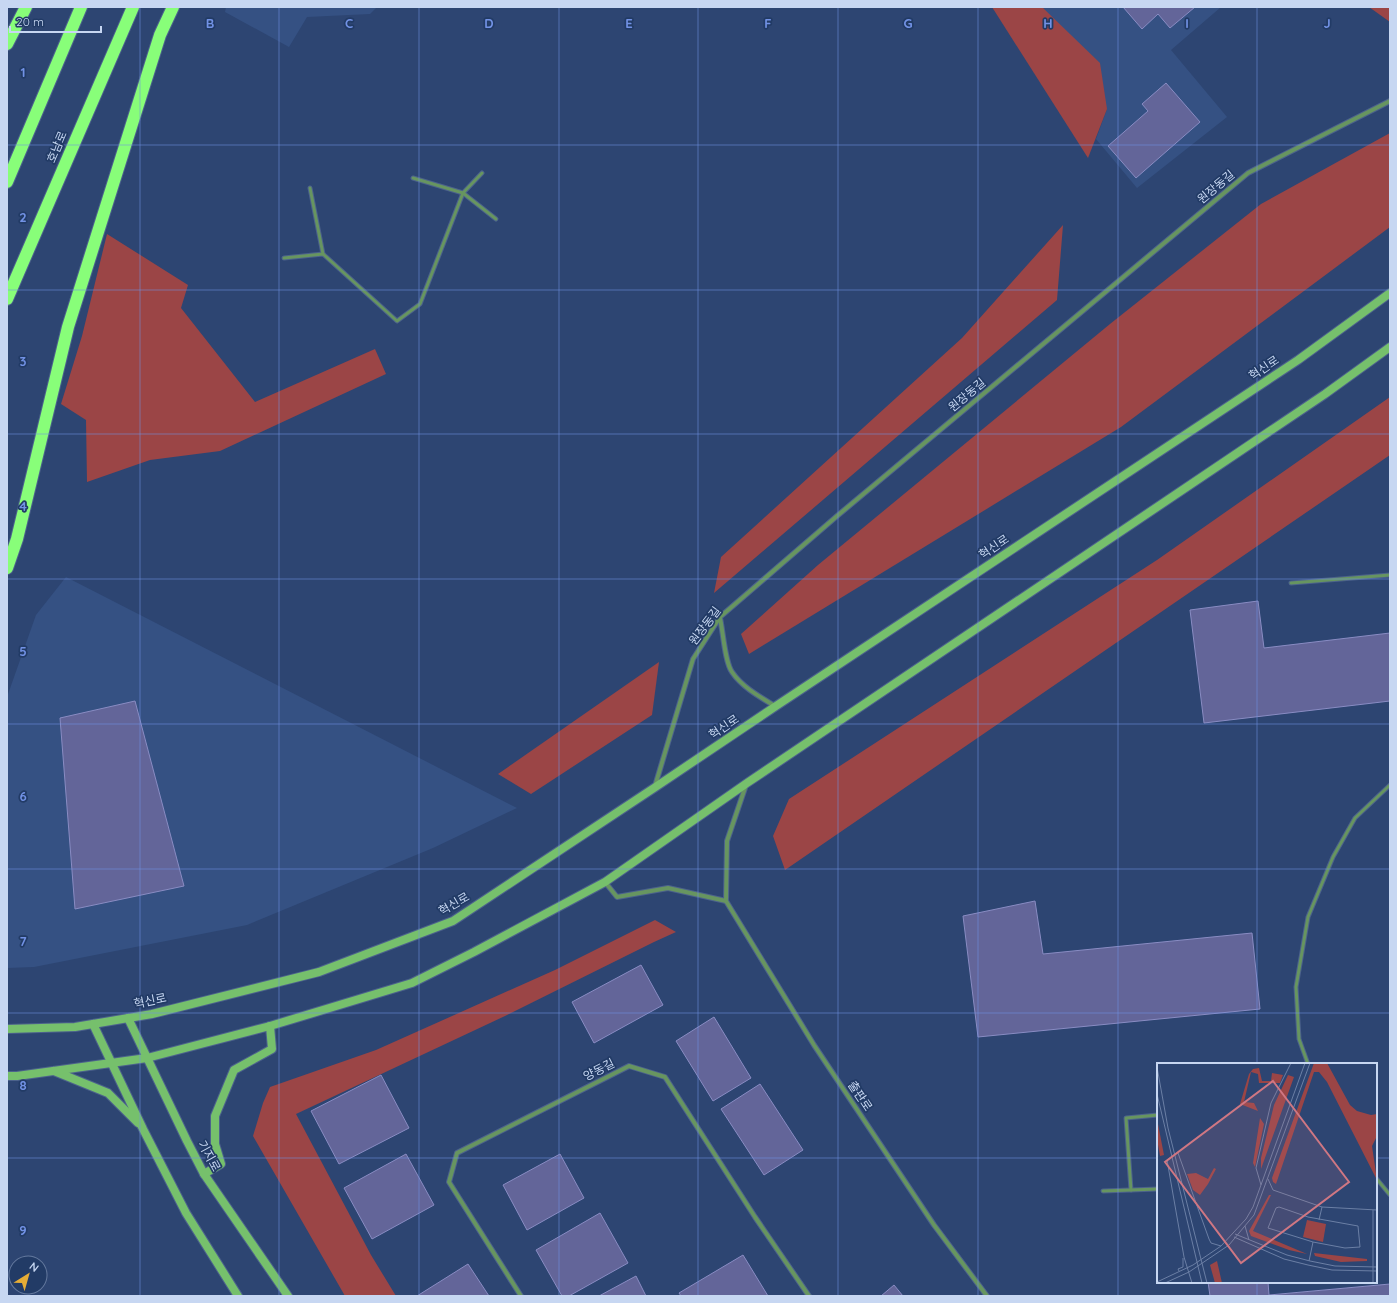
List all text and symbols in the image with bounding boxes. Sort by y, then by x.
scale bar [10,8,101,34]
text: 20 m [16,14,44,29]
text: B [206,15,214,31]
text: C [345,15,353,31]
text: D [484,15,494,31]
text: E [625,15,633,31]
text: F [764,15,772,31]
text: G [903,15,913,31]
text: H [1043,15,1053,31]
text: I [1185,15,1189,31]
text: J [1323,15,1331,31]
text: 1 [20,64,26,80]
street label: 호남로 [43,129,70,165]
street label: 원장동길 [1194,167,1237,207]
text: 2 [19,209,27,225]
street label: 혁신로 [1246,352,1282,383]
text: 3 [20,353,27,369]
street label: 원장동길 [945,375,988,415]
text: 4 [19,498,27,514]
street label: 혁신로 [976,531,1012,562]
street label: 원장동길 [685,604,724,648]
text: 5 [19,643,27,659]
street label: 혁신로 [706,711,742,742]
text: 6 [19,788,27,804]
street label: 혁신로 [436,889,472,918]
text: 7 [19,933,27,949]
street label: 혁신로 [132,990,168,1011]
street label: 양동길 [581,1055,617,1084]
inset map [1157,1063,1377,1283]
text: 8 [19,1077,27,1093]
street label: 출판로 [845,1078,876,1114]
street label: 기지로 [195,1138,224,1174]
text: 9 [19,1222,27,1238]
north arrow [8,1255,48,1295]
text: N [27,1259,41,1275]

